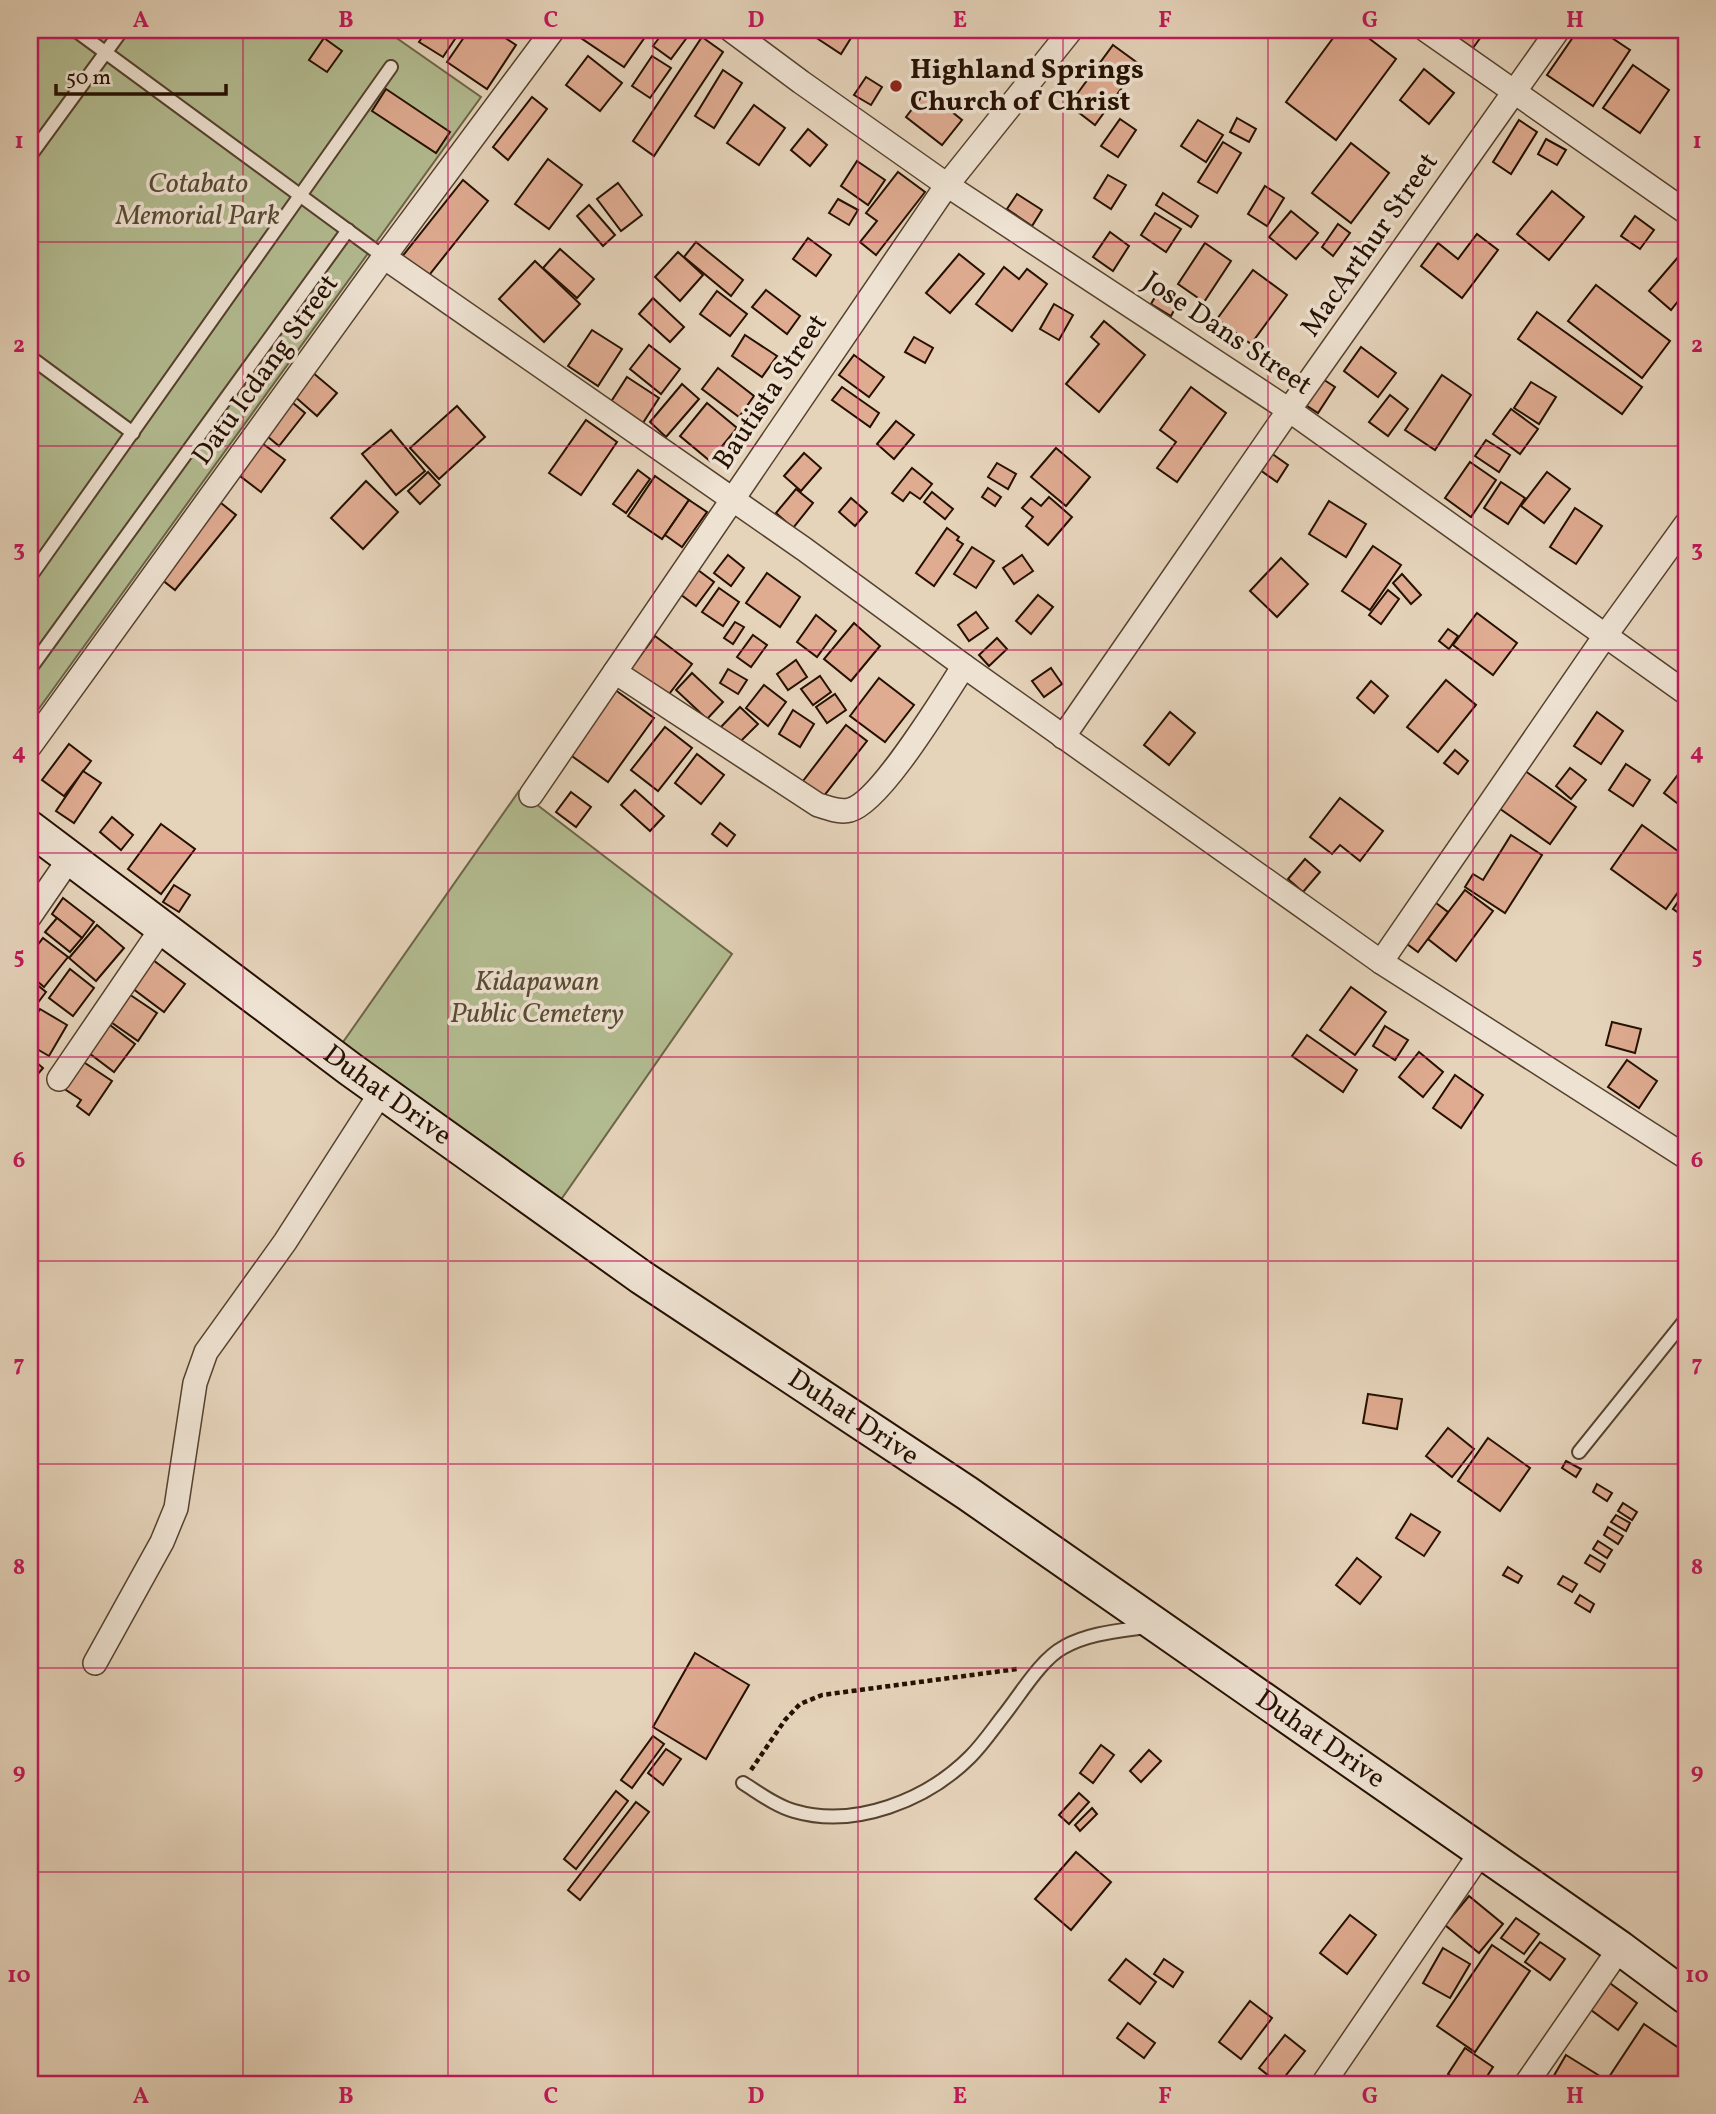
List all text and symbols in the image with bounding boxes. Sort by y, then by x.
text: A [133,5,149,37]
text: B [338,5,354,37]
text: C [544,5,558,37]
text: D [748,5,765,37]
text: E [953,5,967,37]
text: F [1158,5,1172,37]
text: G [1362,5,1378,37]
text: H [1566,5,1584,37]
place label: Highland Springs Church of Christ [910,51,1144,122]
scale bar [56,52,226,96]
text: 50 m [66,64,111,93]
marker: Highland Springs Church of Christ [888,78,904,94]
text: 1 [14,126,24,158]
text: 1 [1692,126,1702,158]
street label: MacArthur Street [1292,145,1448,345]
park label: Cotabato Memorial Park [115,165,280,236]
street label: Jose Dans Street [1134,263,1320,405]
street label: Datu Icdang Street [183,267,349,473]
street label: Bautista Street [704,306,838,478]
text: 2 [13,330,25,362]
text: 2 [1691,330,1703,362]
text: 3 [13,534,25,566]
text: 3 [1691,534,1703,566]
text: 4 [12,737,26,769]
text: 4 [1690,737,1704,769]
text: 5 [13,941,25,973]
text: 5 [1691,941,1703,973]
park label: Kidapawan Public Cemetery [450,963,624,1034]
street label: Duhat Drive [314,1036,459,1155]
text: 6 [13,1145,25,1177]
text: 6 [1691,1145,1703,1177]
text: 7 [14,1349,25,1381]
text: 7 [1692,1349,1703,1381]
street label: Duhat Drive [780,1360,927,1475]
text: 8 [13,1552,25,1584]
text: 8 [1691,1552,1703,1584]
street label: Duhat Drive [1248,1680,1393,1798]
text: 9 [13,1756,25,1788]
text: 9 [1691,1756,1703,1788]
text: 10 [7,1960,31,1992]
text: 10 [1685,1960,1709,1992]
text: A [133,2081,149,2113]
text: B [338,2081,354,2113]
text: C [544,2081,558,2113]
text: D [748,2081,765,2113]
text: E [953,2081,967,2113]
text: F [1158,2081,1172,2113]
text: G [1362,2081,1378,2113]
text: H [1566,2081,1584,2113]

